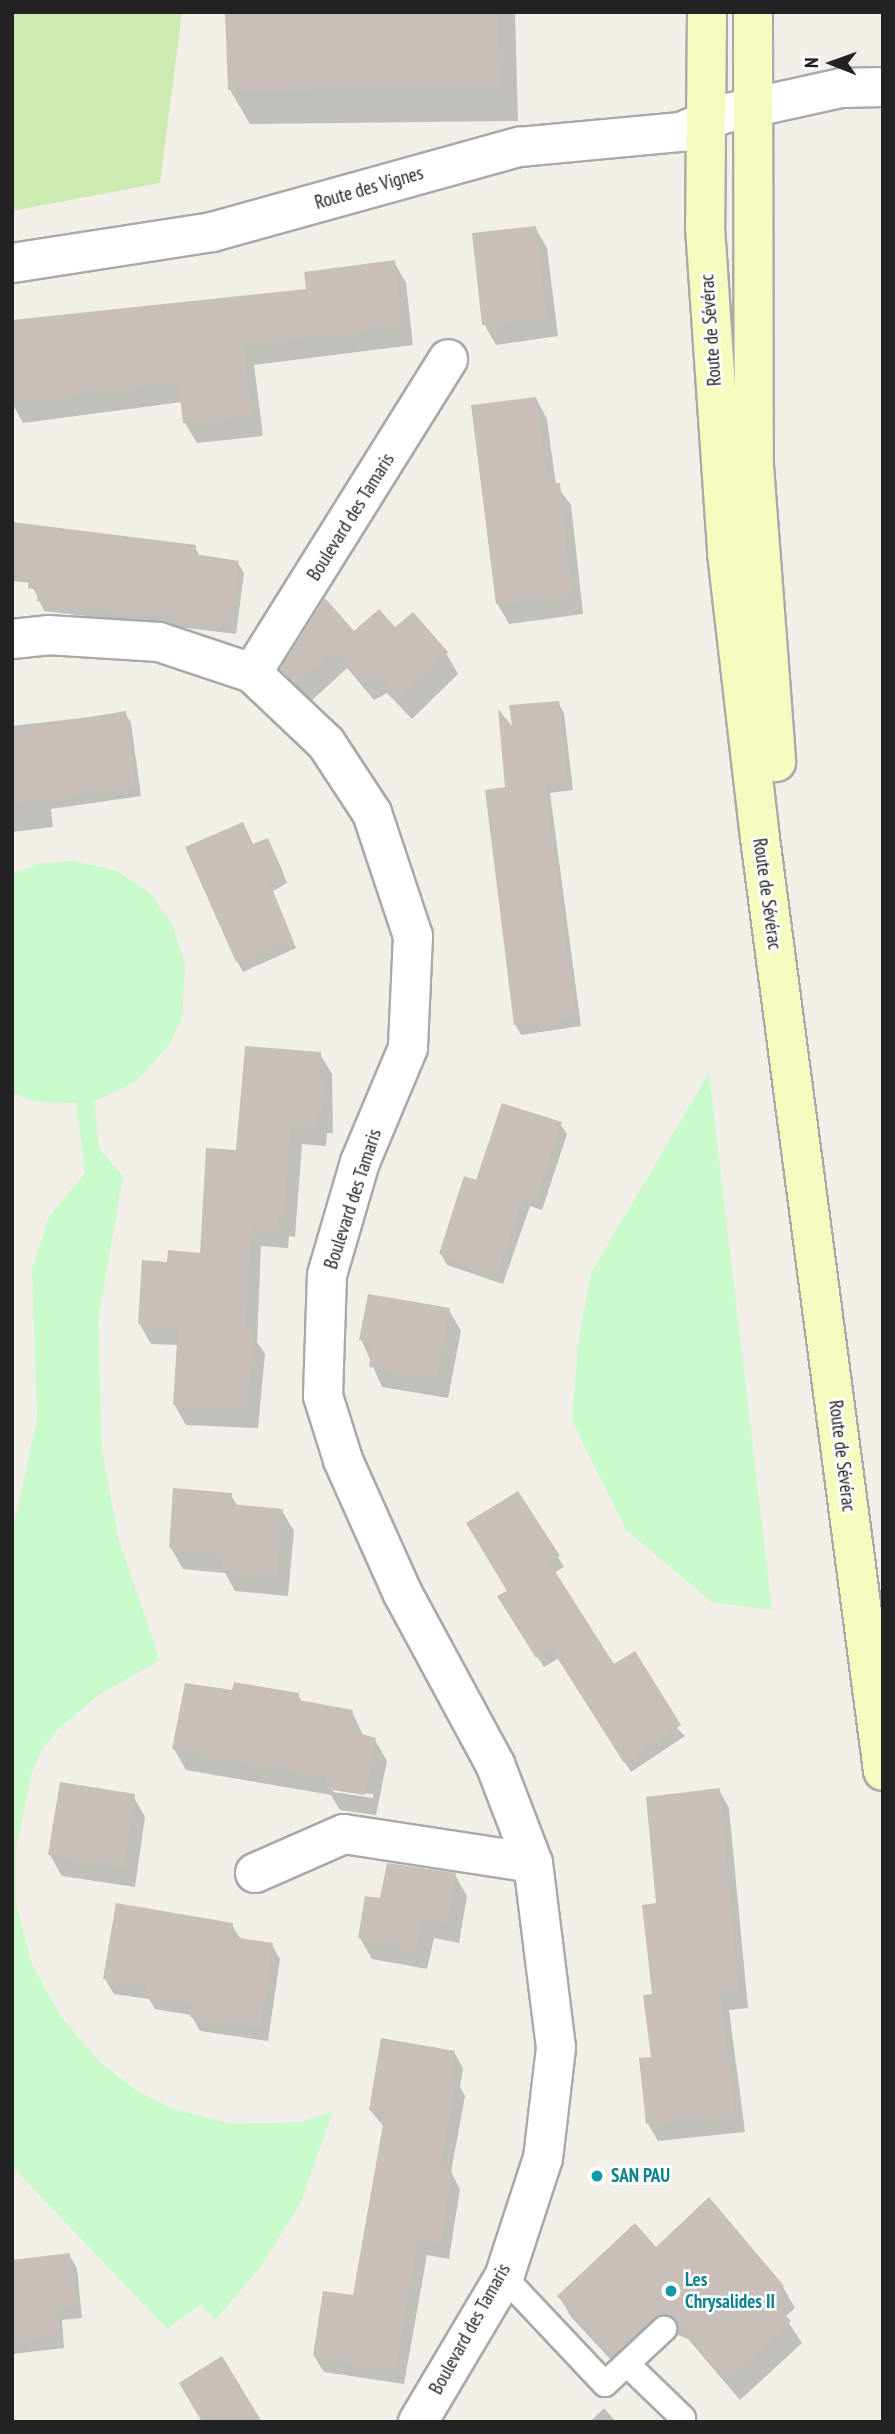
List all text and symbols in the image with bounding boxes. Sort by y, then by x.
north arrow [797,28,867,98]
text: N [799,57,823,68]
street label: Route des Vignes [312,162,426,214]
street label: Route de Sévérac [696,273,726,387]
street label: Boulevard des Tamaris [303,449,399,585]
street label: Route de Sévérac [748,837,786,951]
street label: Boulevard des Tamaris [320,1126,386,1272]
street label: Route de Sévérac [824,1399,860,1513]
place label: SAN PAU [611,2165,670,2187]
marker: SAN PAU [589,2168,605,2184]
street label: Boulevard des Tamaris [425,2259,515,2399]
place label: Les Chrysalides II [685,2269,775,2313]
marker: Les Chrysalides II [663,2283,679,2299]

